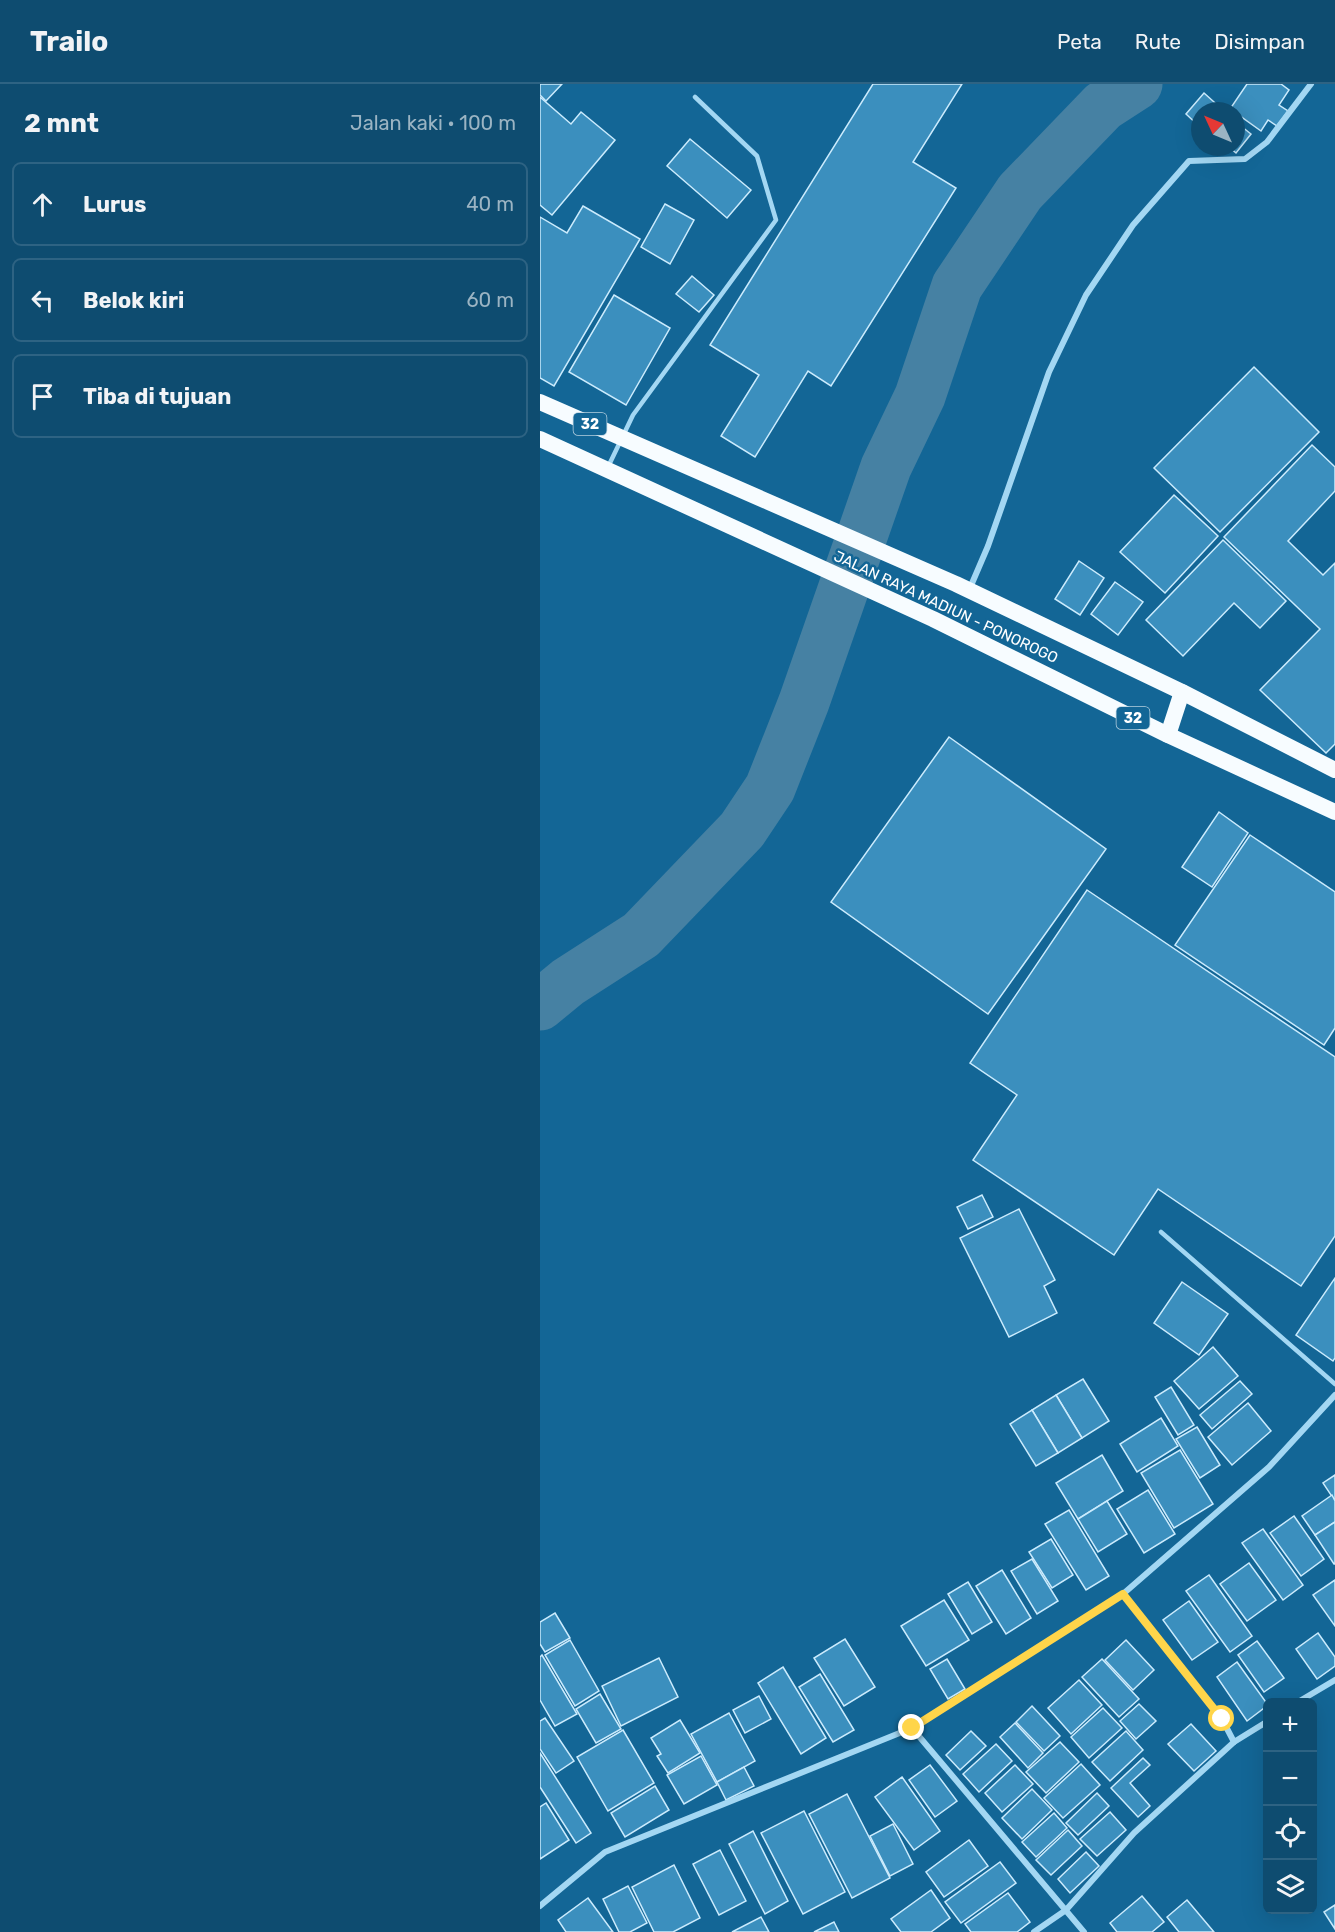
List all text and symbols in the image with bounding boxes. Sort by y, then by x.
text: Trailo [30,25,108,58]
text: Peta [1057,29,1102,54]
text: Rute [1135,29,1181,54]
text: Disimpan [1214,29,1305,54]
north arrow [1191,102,1245,156]
text: 2 mnt [24,108,99,139]
text: Jalan kaki · 100 m [350,111,516,135]
icon: ahead [26,188,59,221]
text: Lurus [83,191,146,218]
text: 40 m [466,192,514,216]
icon: left [26,284,59,317]
text: Belok kiri [83,287,184,314]
text: 60 m [467,288,514,312]
icon: arrive [26,380,59,413]
text: Tiba di tujuan [83,383,231,410]
road number: 32 [574,413,606,435]
street label: JALAN RAYA MADIUN - PONOROGO [831,547,1061,667]
road number: 32 [1116,707,1150,729]
map controls [1263,1698,1317,1914]
button: + [1263,1698,1317,1752]
route start [1208,1705,1234,1731]
route end [898,1714,924,1740]
button: − [1263,1752,1317,1806]
button: locate [1263,1806,1317,1860]
button: layers [1263,1860,1317,1914]

